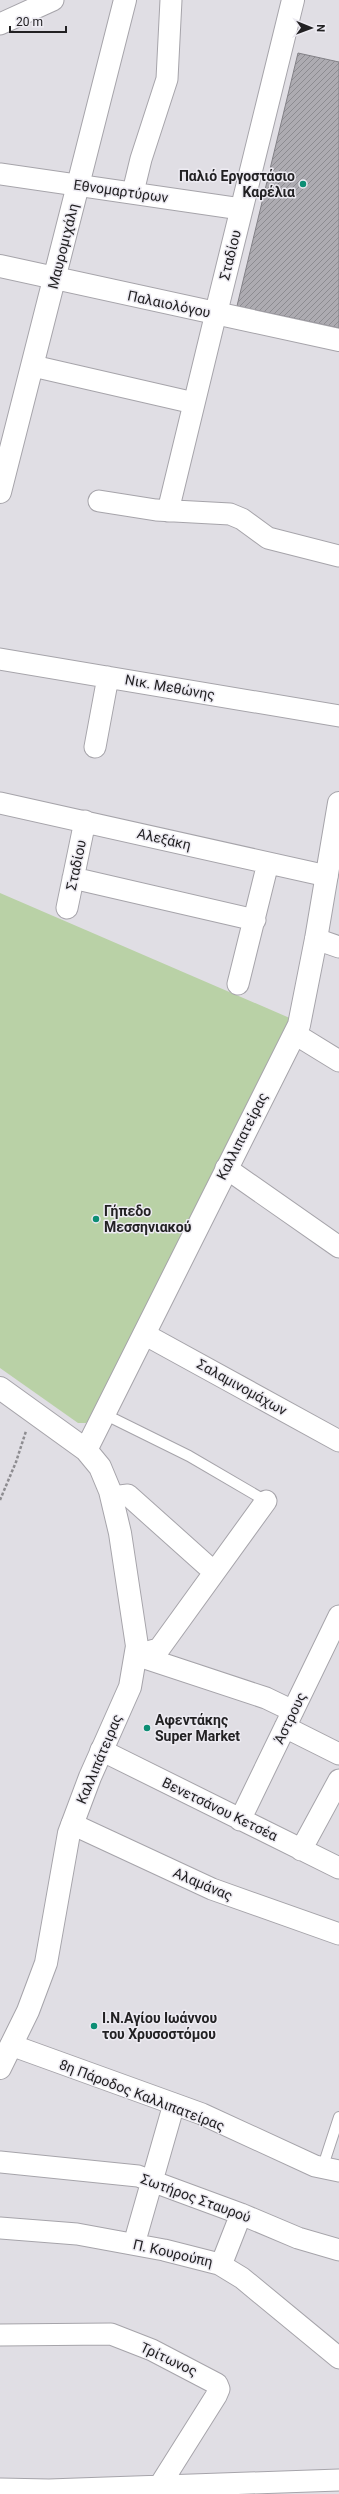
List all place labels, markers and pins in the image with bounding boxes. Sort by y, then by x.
place label: Παλιό Εργοστάσιο Καρέλια [179,168,295,200]
marker: Παλιό Εργοστάσιο Καρέλια [298,179,308,189]
place label: Γήπεδο Μεσσηνιακού [104,1203,192,1235]
marker: Γήπεδο Μεσσηνιακού [91,1214,101,1224]
place label: Αφεντάκης Super Market [155,1712,240,1744]
marker: Αφεντάκης Super Market [142,1723,152,1733]
place label: Ι.Ν.Αγίου Ιωάννου του Χρυσοστόμου [102,2010,217,2042]
marker: Ι.Ν.Αγίου Ιωάννου του Χρυσοστόμου [89,2021,99,2031]

